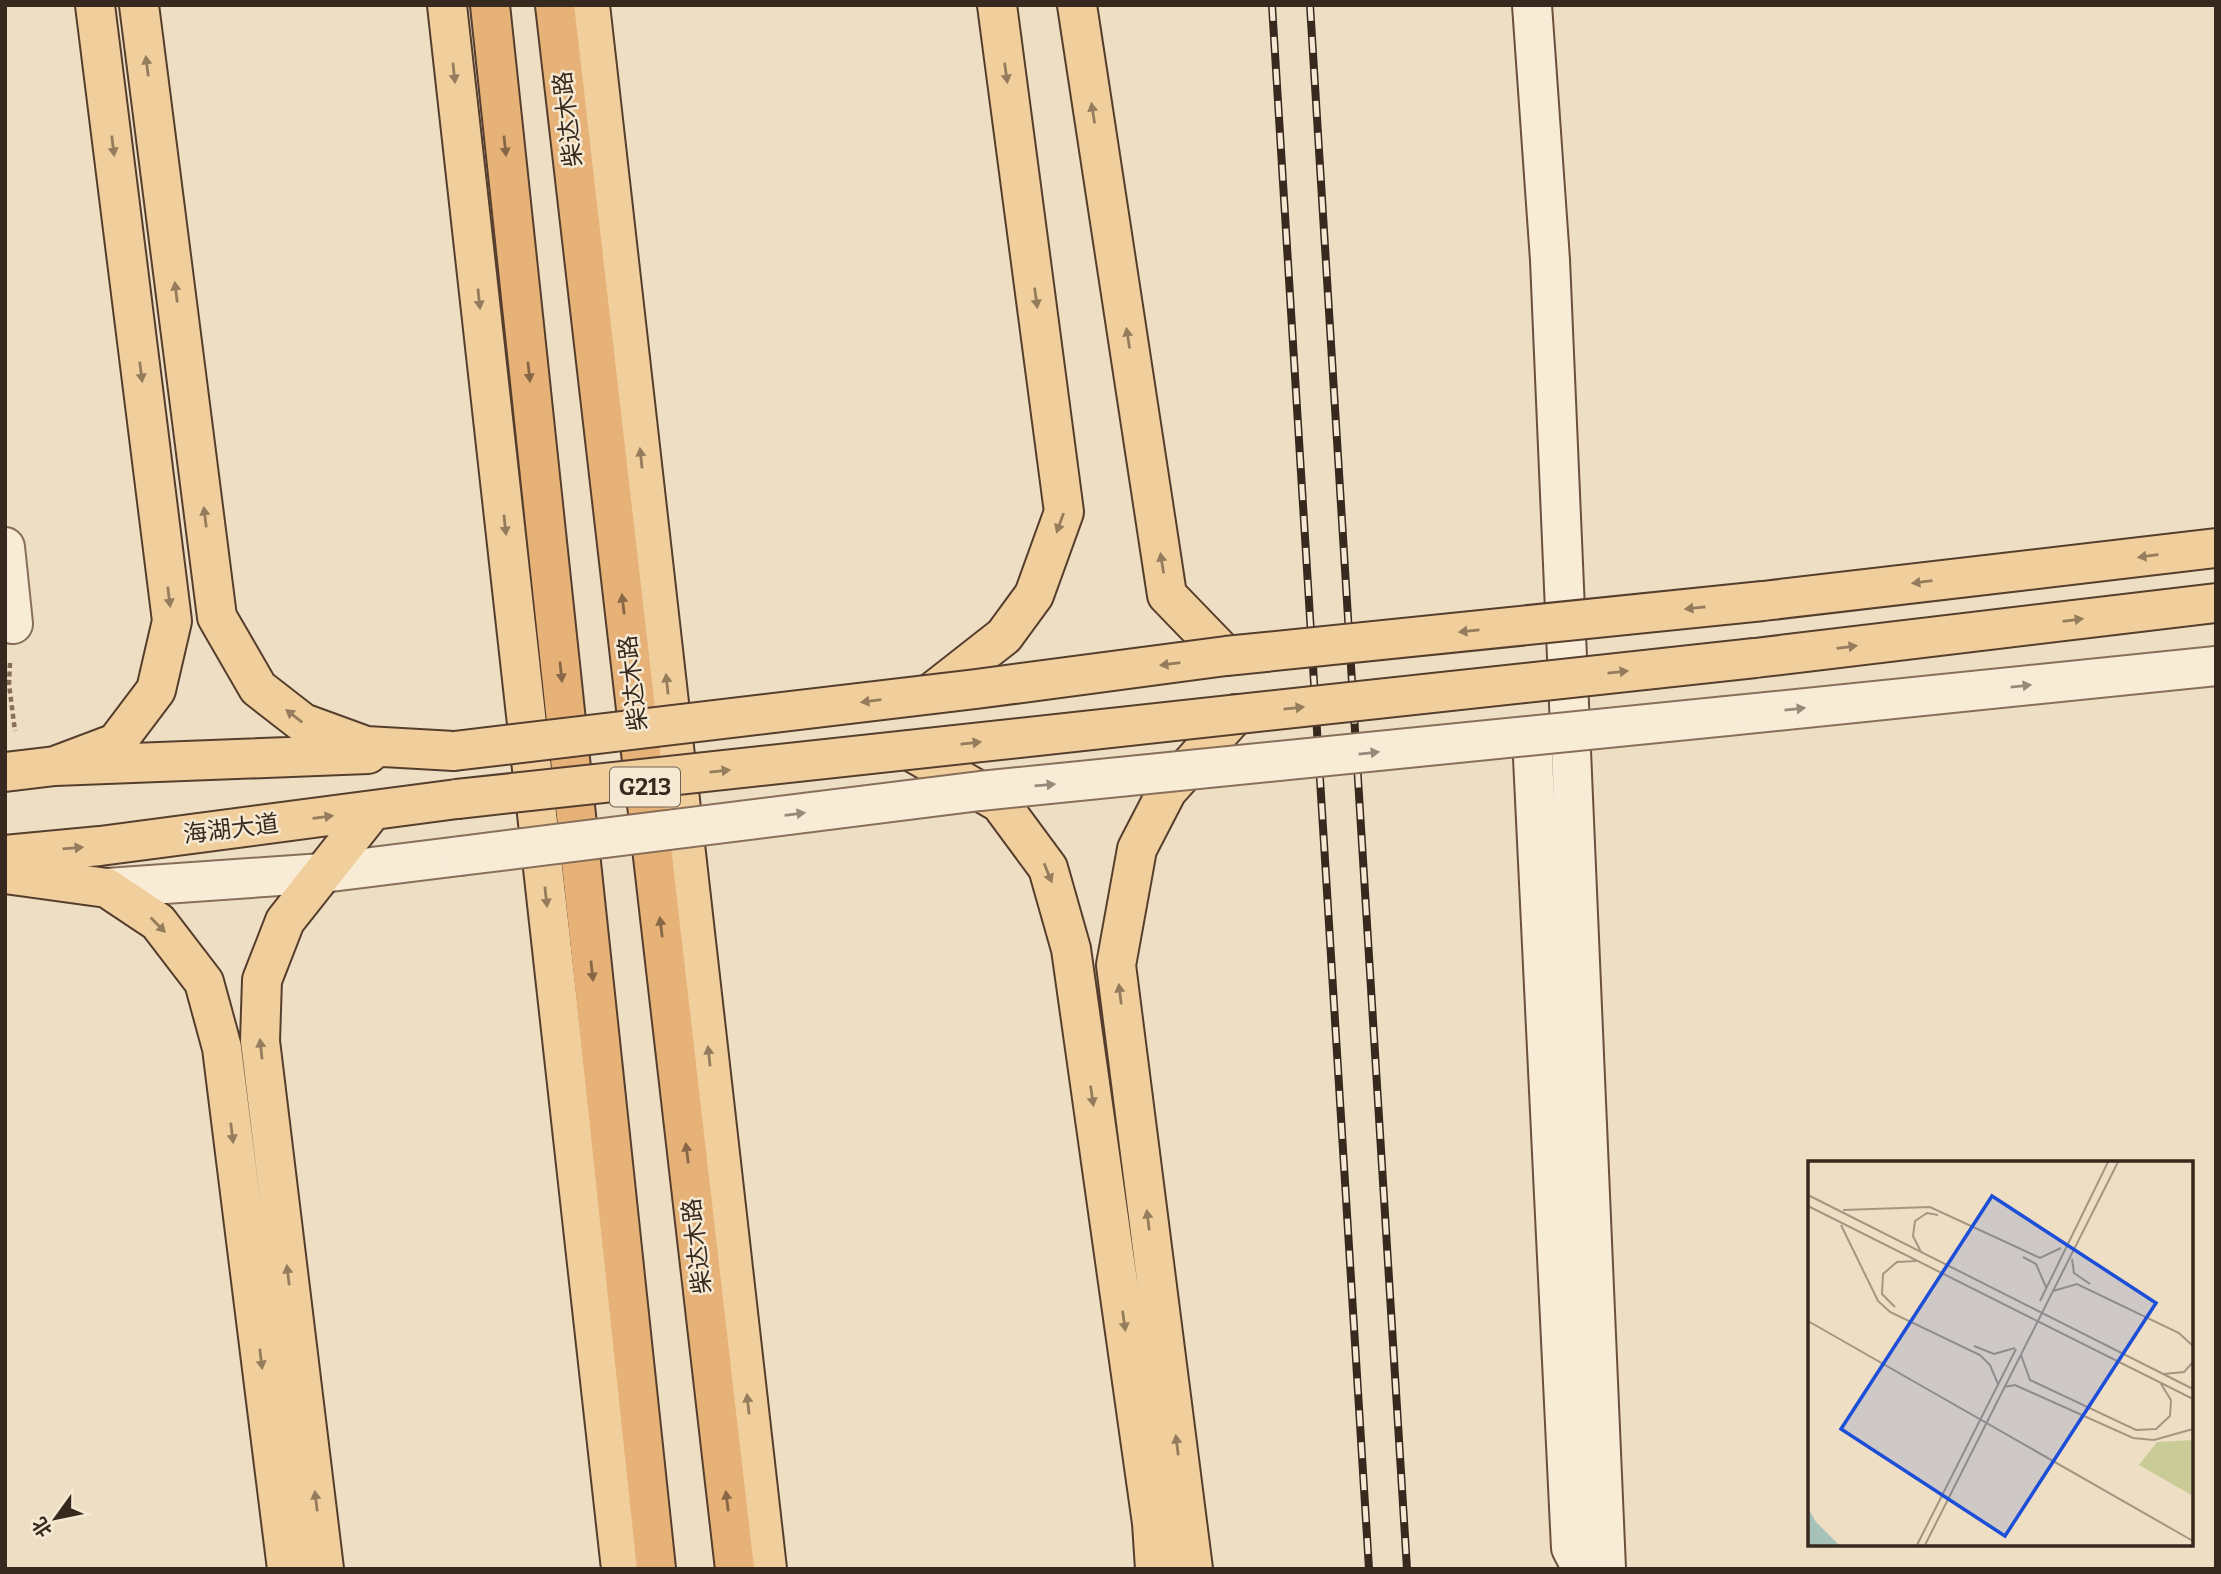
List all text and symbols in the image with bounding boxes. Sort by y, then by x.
one-way arrow [141,55,152,77]
one-way arrow [449,62,460,84]
one-way arrow [1000,62,1011,84]
street label: 柴达木路 [548,70,588,168]
one-way arrow [1087,102,1098,124]
one-way arrow [107,135,118,157]
one-way arrow [500,135,511,157]
one-way arrow [170,281,181,303]
one-way arrow [474,288,485,310]
one-way arrow [1030,288,1041,310]
one-way arrow [1122,327,1133,349]
one-way arrow [135,361,146,383]
one-way arrow [524,362,535,384]
one-way arrow [636,446,647,468]
one-way arrow [199,506,210,528]
one-way arrow [1054,513,1065,534]
one-way arrow [499,514,510,536]
one-way arrow [2137,550,2159,561]
one-way arrow [1156,552,1167,574]
one-way arrow [1911,577,1933,588]
one-way arrow [163,587,174,609]
one-way arrow [618,593,629,615]
one-way arrow [1684,603,1706,614]
one-way arrow [2062,614,2084,625]
one-way arrow [1458,626,1480,637]
street label: 柴达木路 [613,634,653,732]
one-way arrow [1836,641,1858,652]
one-way arrow [1158,658,1180,669]
one-way arrow [555,661,566,683]
one-way arrow [1607,667,1629,678]
one-way arrow [661,672,672,694]
one-way arrow [2010,680,2032,691]
one-way arrow [860,696,882,707]
one-way arrow [1283,702,1305,713]
one-way arrow [1784,704,1806,715]
one-way arrow [285,709,303,723]
one-way arrow [960,738,982,749]
one-way arrow [1358,748,1380,759]
one-way arrow [709,765,731,776]
road number: G213 [610,768,680,806]
one-way arrow [1034,780,1056,791]
street label: 海湖大道 [182,809,280,849]
one-way arrow [784,809,806,820]
one-way arrow [312,811,334,822]
one-way arrow [62,843,84,854]
one-way arrow [1042,863,1054,883]
one-way arrow [541,887,552,909]
one-way arrow [655,916,666,938]
one-way arrow [150,917,167,934]
one-way arrow [587,960,598,982]
one-way arrow [1114,983,1125,1005]
one-way arrow [255,1038,266,1060]
one-way arrow [703,1045,714,1067]
one-way arrow [1087,1085,1098,1107]
one-way arrow [227,1123,238,1145]
one-way arrow [681,1142,692,1164]
inset map [1808,1161,2193,1546]
street label: 柴达木路 [677,1197,717,1295]
one-way arrow [1143,1208,1154,1230]
one-way arrow [283,1264,294,1286]
one-way arrow [1118,1310,1129,1332]
one-way arrow [255,1348,266,1370]
one-way arrow [743,1392,754,1414]
one-way arrow [1171,1434,1182,1456]
north arrow [21,1483,91,1553]
one-way arrow [310,1490,321,1512]
one-way arrow [721,1490,732,1512]
text: 北 [27,1513,57,1541]

